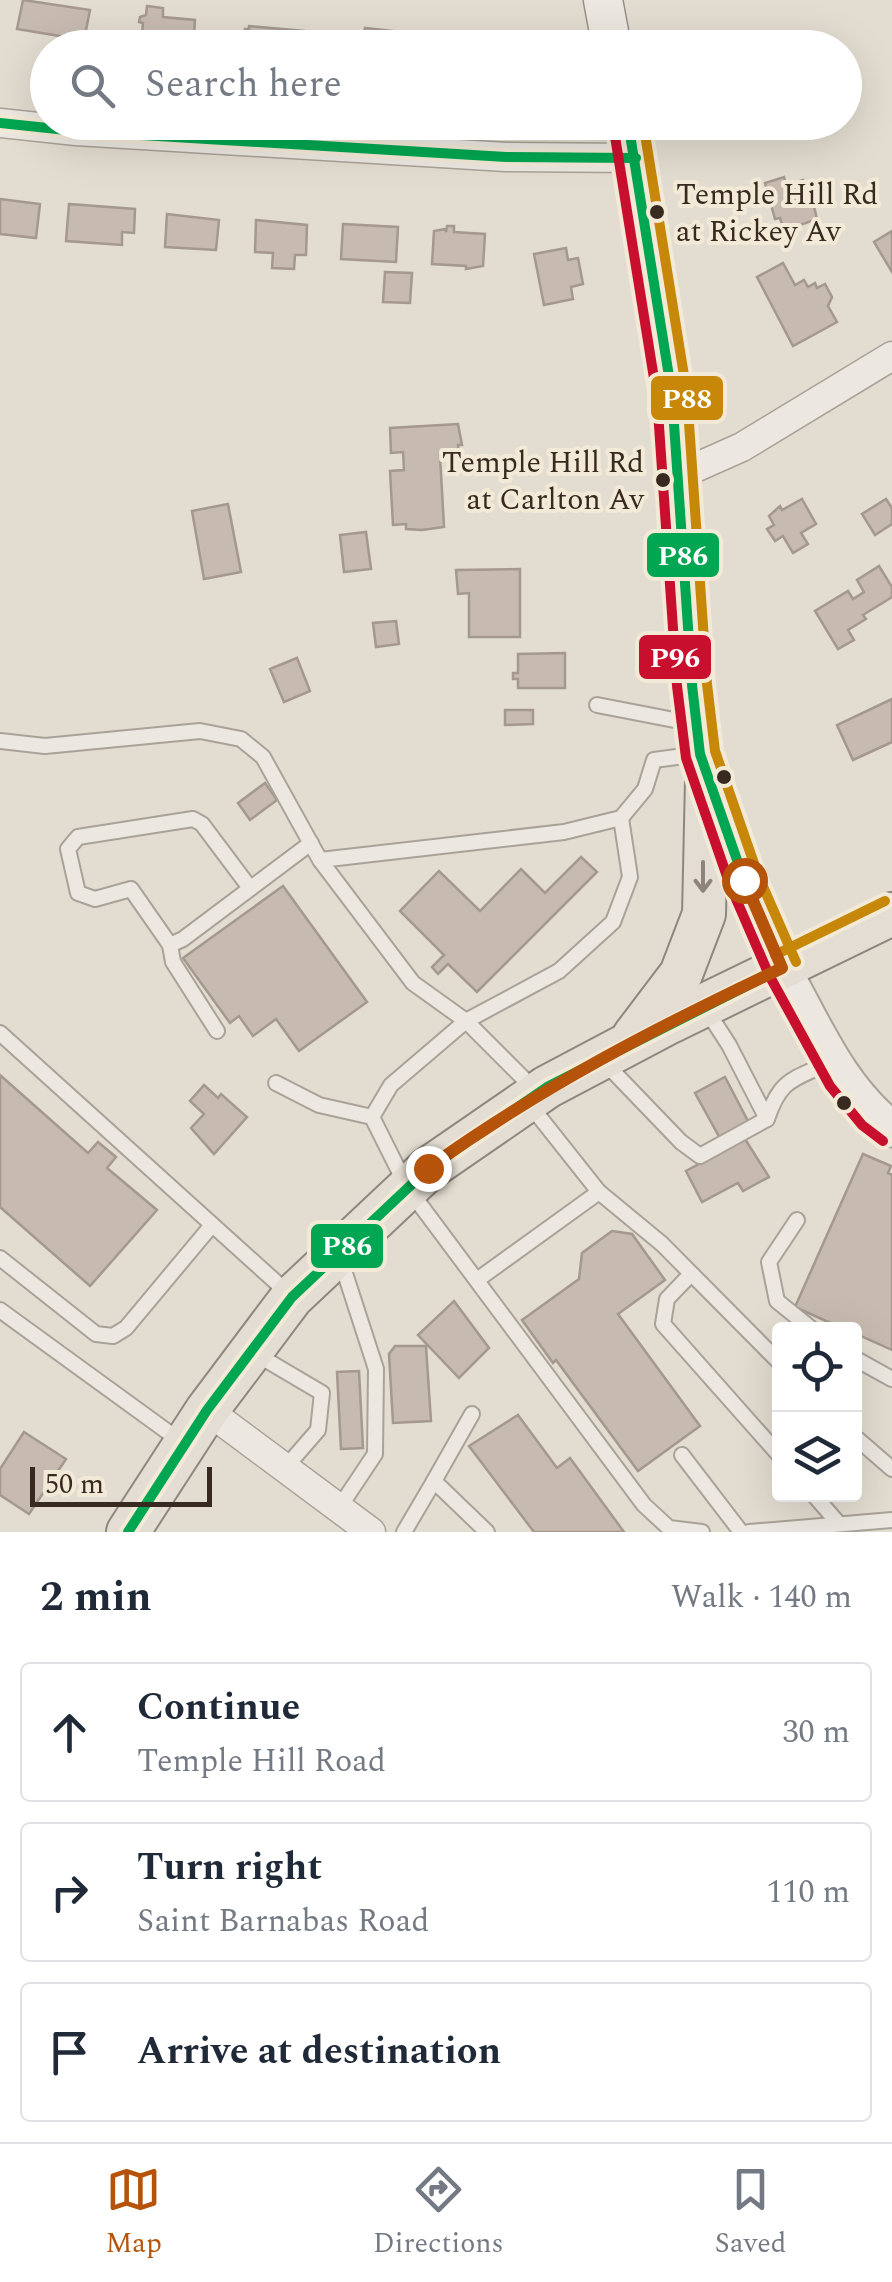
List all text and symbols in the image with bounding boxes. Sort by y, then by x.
search box [30,30,862,140]
text: Search here [145,56,342,114]
icon: search [65,58,120,113]
place label: Temple Hill Rd at Rickey Av [676,172,878,255]
marker: Temple Hill Rd at Rickey Av [647,202,667,222]
line badge: P88 [649,374,725,422]
text: P88 [662,378,712,421]
place label: Temple Hill Rd at Carlton Av [442,440,646,523]
marker: Temple Hill Rd at Carlton Av [653,470,673,490]
line badge: P86 [645,531,721,579]
text: P86 [658,535,708,578]
line badge: P96 [637,633,713,681]
text: P96 [650,637,700,680]
unlabelled marker [714,767,734,787]
route start [722,858,768,904]
one-way arrow [694,860,712,893]
unlabelled marker [834,1093,854,1113]
route end [406,1146,452,1192]
line badge: P86 [309,1222,385,1270]
text: P86 [322,1225,372,1268]
map controls [772,1322,862,1502]
button: locate [772,1322,862,1412]
button: layers [772,1412,862,1502]
scale bar [30,1462,212,1506]
text: 50 m [45,1463,104,1506]
text: 2 min [40,1566,152,1629]
text: Walk · 140 m [671,1573,852,1622]
text: Continue [137,1679,300,1737]
icon: ahead [42,1705,97,1760]
text: 30 m [782,1708,850,1757]
text: Temple Hill Road [137,1737,386,1786]
text: Turn right [137,1839,322,1897]
icon: right [42,1865,97,1920]
text: 110 m [766,1868,850,1917]
text: Saint Barnabas Road [137,1897,429,1946]
text: Arrive at destination [137,2023,501,2081]
icon: arrive [42,2025,97,2080]
tab: Map [106,2162,162,2265]
tab: Directions [373,2162,504,2265]
tab: Saved [715,2162,786,2265]

